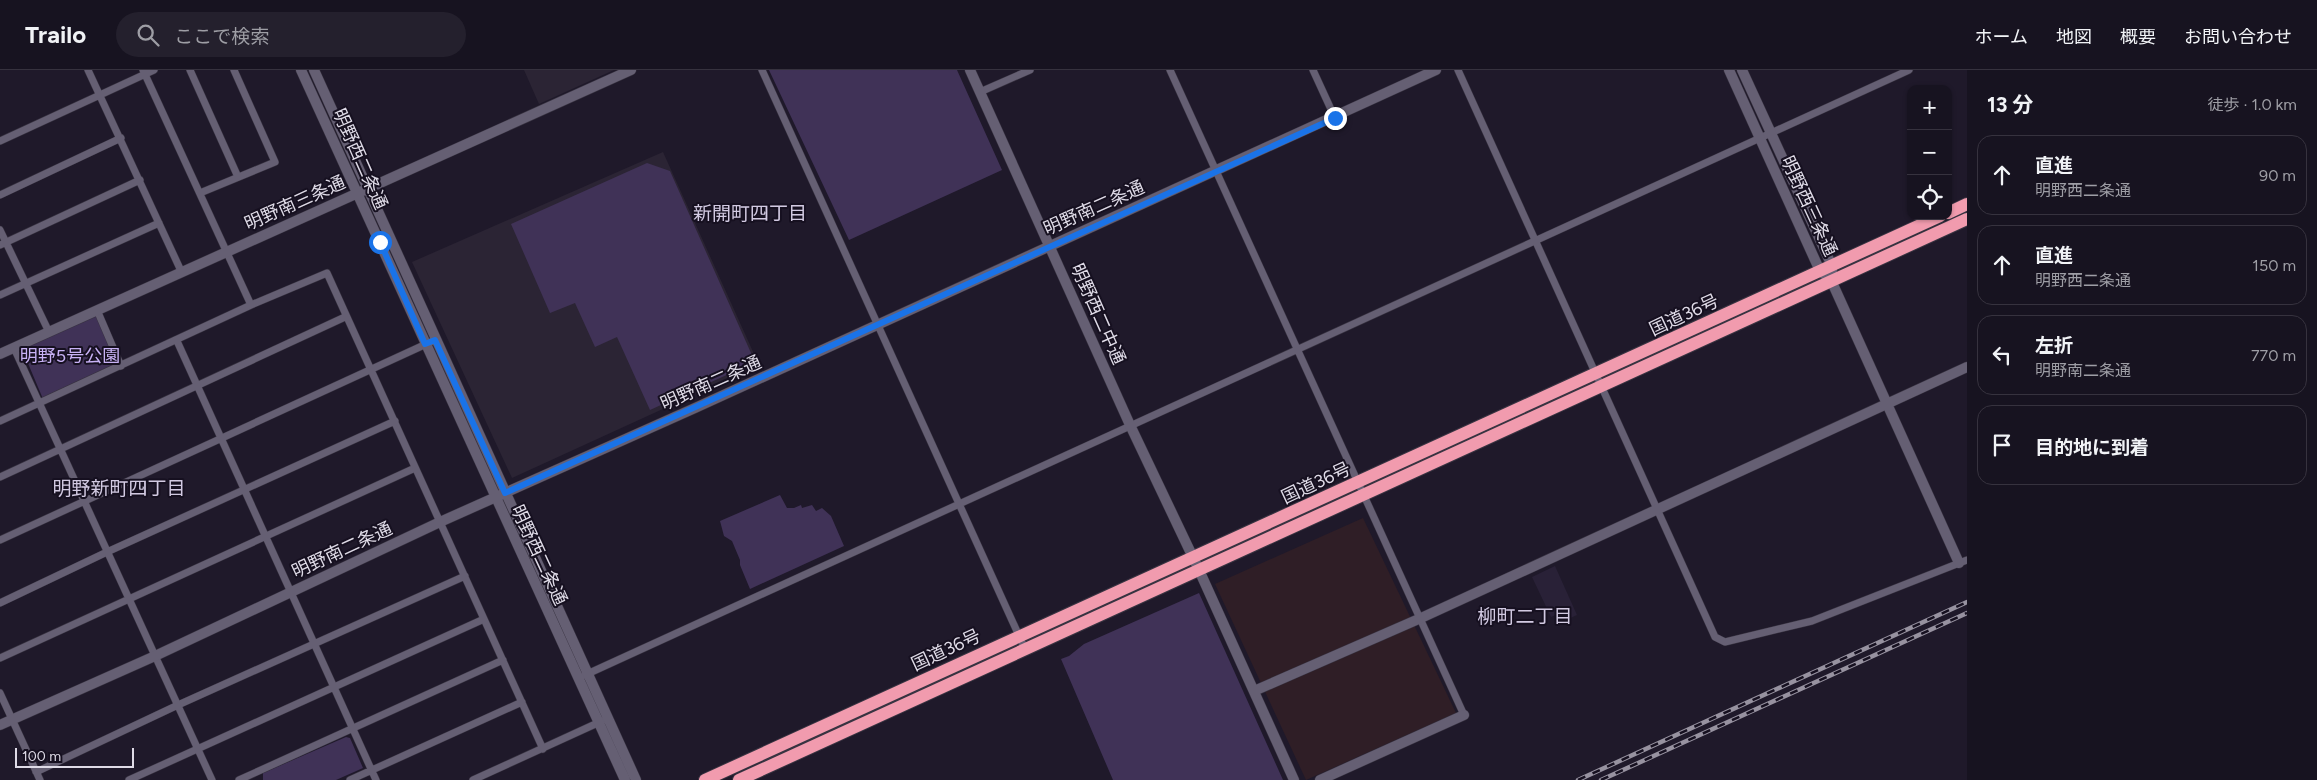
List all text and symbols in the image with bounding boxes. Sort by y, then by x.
search box [116,12,466,57]
text: Trailo [25,20,86,49]
icon: search [134,21,162,49]
text: ここで検索 [174,25,269,48]
text: ホーム [1975,26,2028,48]
text: 地図 [2056,26,2092,48]
text: 概要 [2120,26,2156,48]
text: お問い合わせ [2184,26,2292,48]
map controls [1907,85,1952,220]
button: + [1907,85,1952,130]
text: 13 分 [1987,92,2034,117]
text: 徒歩 · 1.0 km [2208,95,2297,114]
street label: 明野西二条通 [328,105,392,213]
route end [1324,107,1347,130]
button: − [1907,130,1952,175]
street label: 明野西三条通 [1776,152,1842,260]
text: 直進 [2035,154,2073,177]
icon: ahead [1988,161,2016,189]
text: 90 m [2259,166,2296,185]
street label: 明野南三条通 [241,171,349,235]
button: locate [1907,175,1952,220]
street label: 明野南二条通 [1040,176,1148,240]
text: 明野西二条通 [2035,181,2131,200]
district label: 新開町四丁目 [693,202,807,225]
route start [369,231,392,254]
text: 直進 [2035,244,2073,267]
icon: ahead [1988,251,2016,279]
text: 150 m [2252,256,2296,275]
street label: 明野西二中通 [1066,260,1130,368]
text: 明野西二条通 [2035,271,2131,290]
street label: 国道36号 [1646,289,1722,341]
text: 左折 [2035,334,2073,357]
icon: left [1988,341,2016,369]
park label: 明野5号公園 [20,345,120,367]
text: 770 m [2251,346,2296,365]
street label: 明野南二条通 [657,351,765,415]
text: 明野南二条通 [2035,361,2131,380]
icon: arrive [1988,431,2016,459]
text: 目的地に到着 [2035,436,2149,459]
street label: 国道36号 [1278,457,1354,509]
district label: 明野新町四丁目 [52,477,186,500]
street label: 明野西二条通 [506,501,572,609]
street label: 明野南二条通 [288,517,396,583]
district label: 柳町二丁目 [1477,605,1573,628]
street label: 国道36号 [908,624,984,676]
scale bar [15,745,134,768]
text: 100 m [22,748,61,765]

